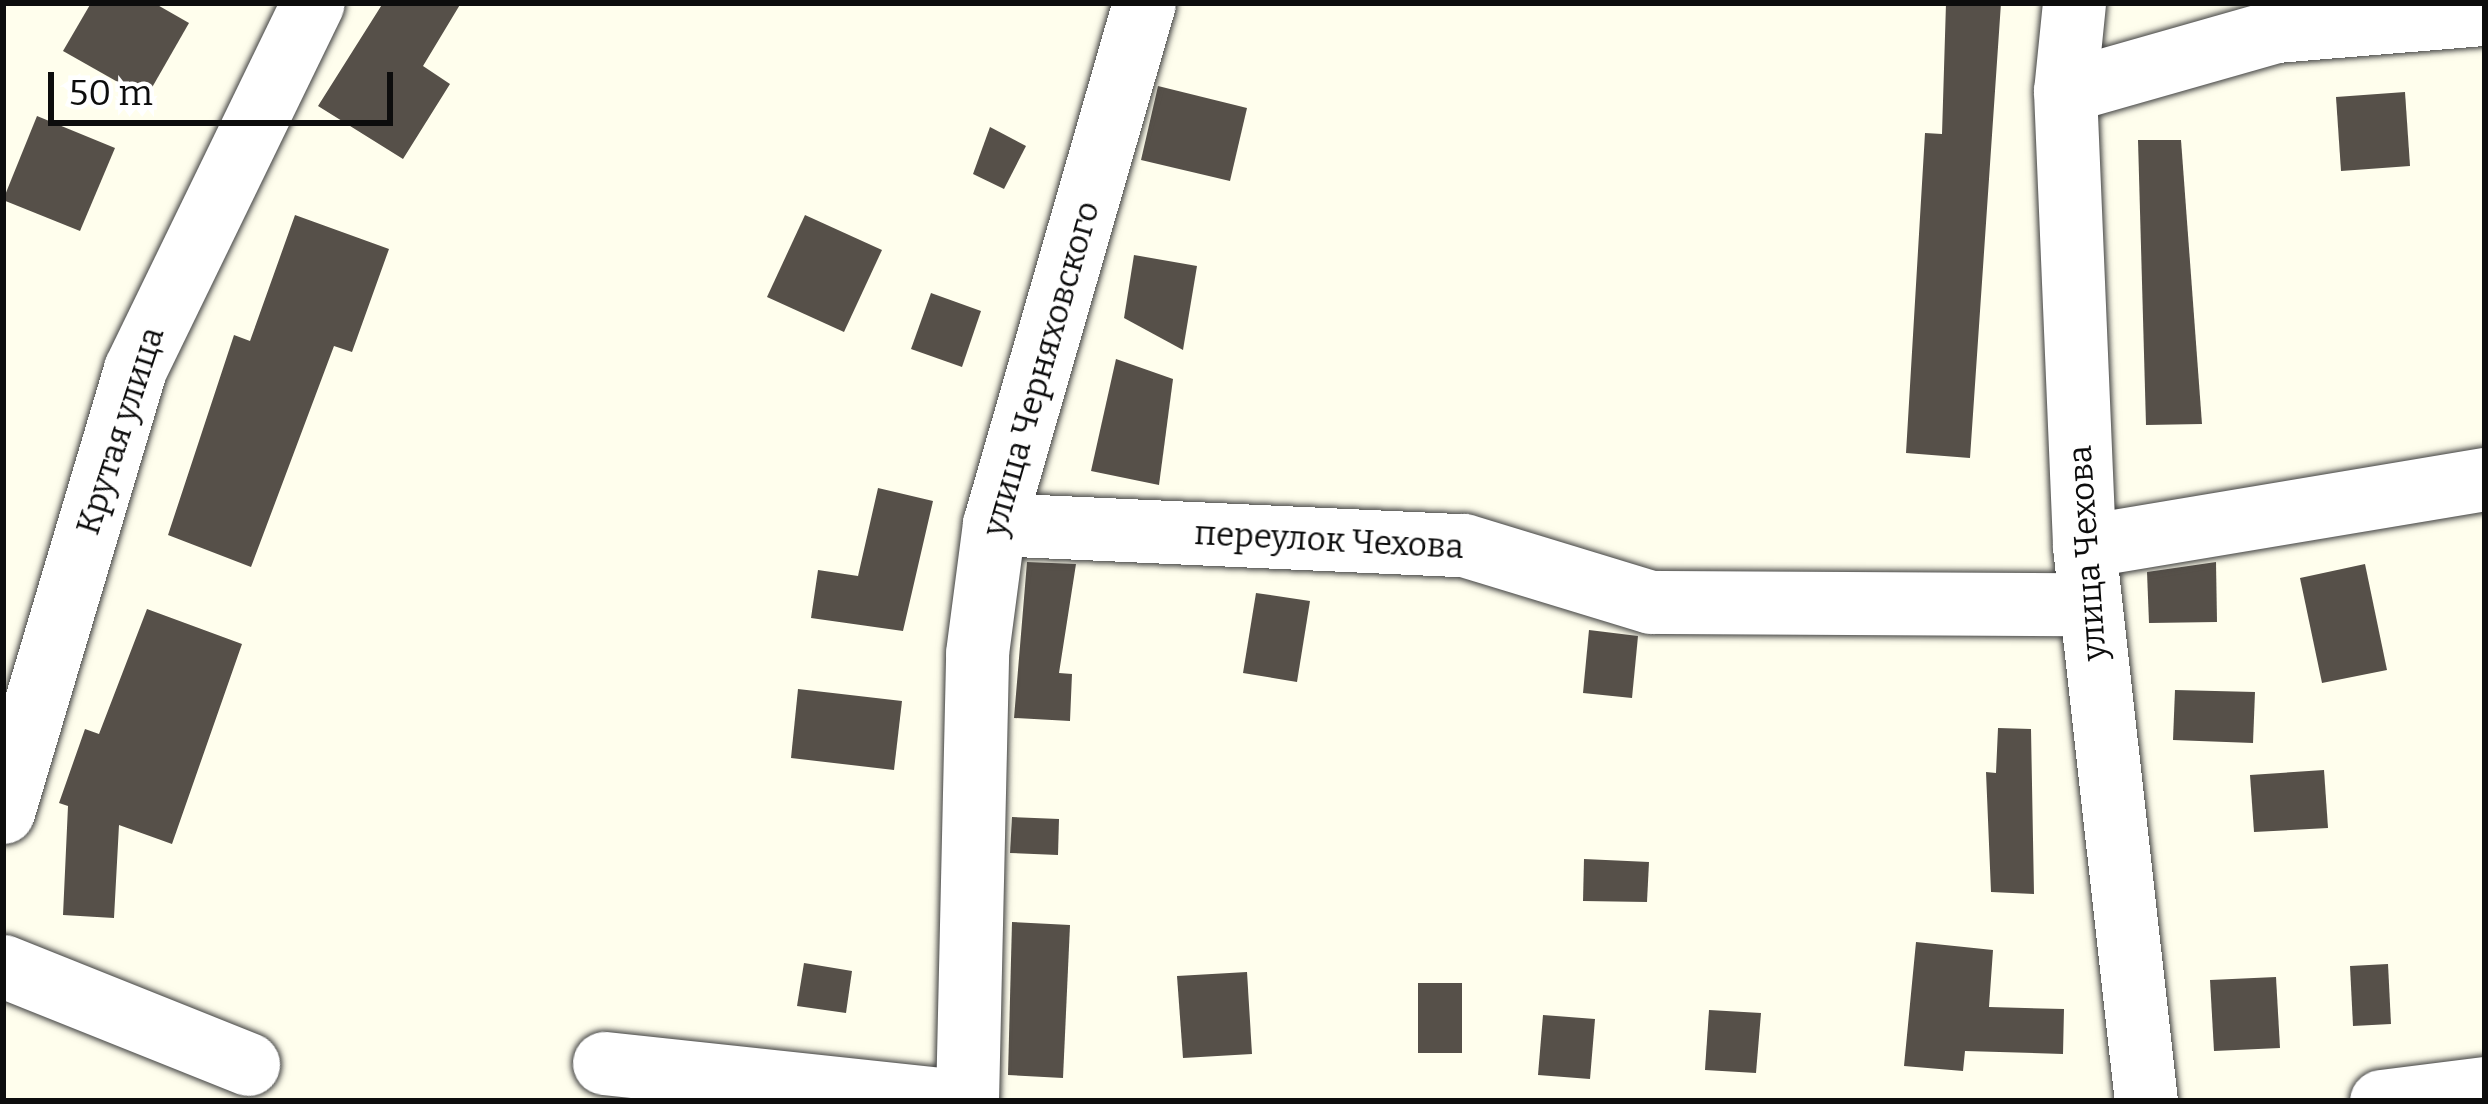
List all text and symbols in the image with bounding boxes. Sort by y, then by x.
scale bar [54,48,399,122]
text: 50 m [69,71,153,115]
street label: улица Черняховского [975,197,1109,541]
street label: Крутая улица [69,322,173,540]
street label: улица Чехова [2061,444,2115,662]
street label: переулок Чехова [1193,514,1465,568]

